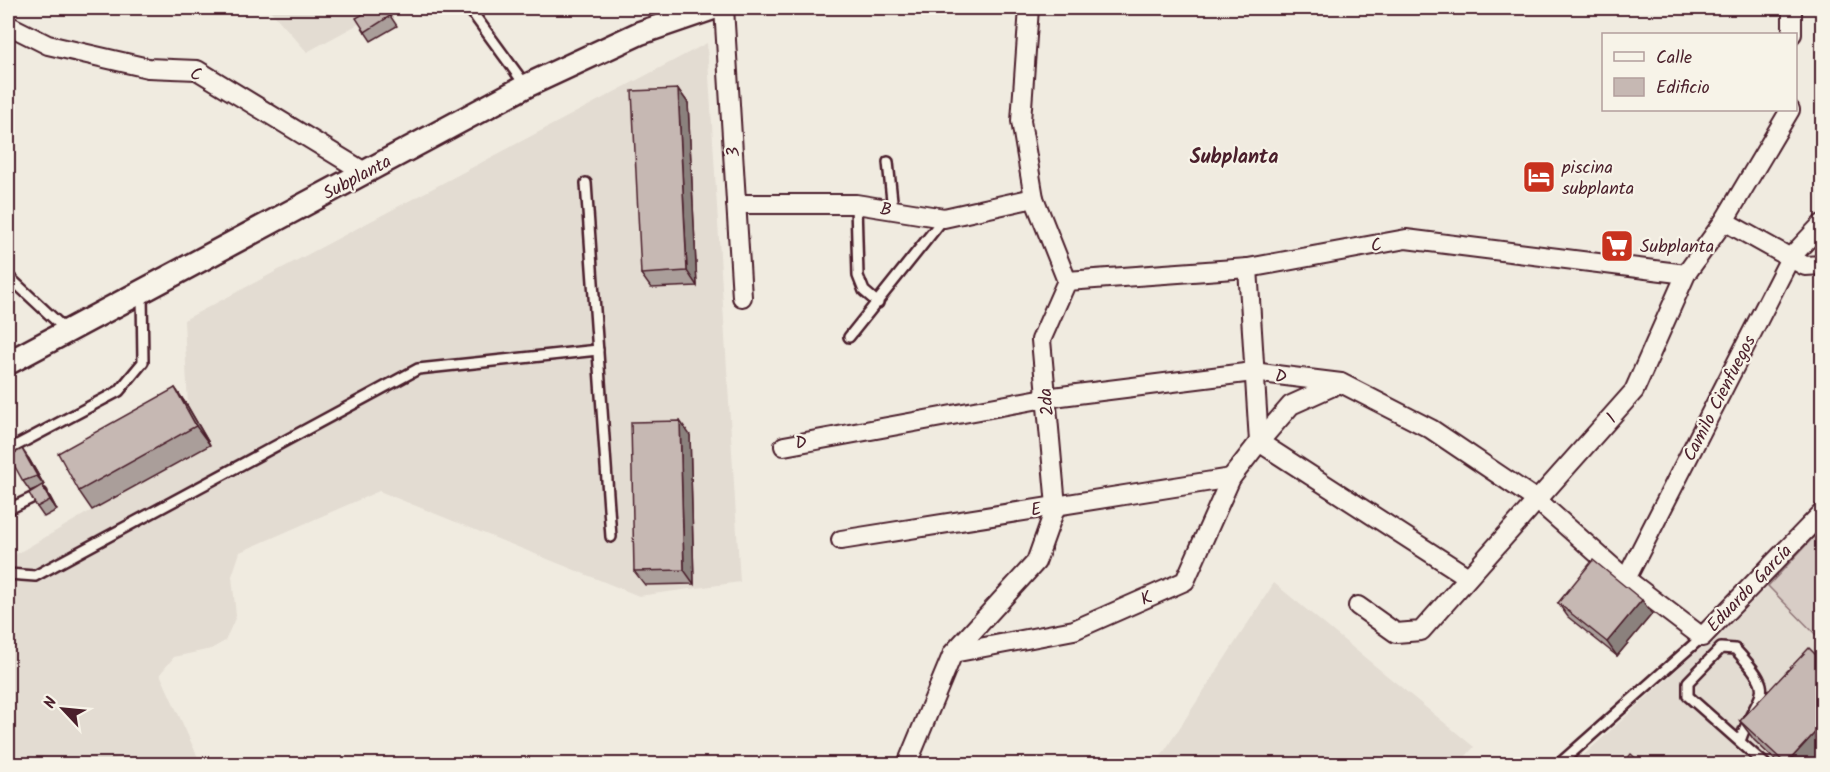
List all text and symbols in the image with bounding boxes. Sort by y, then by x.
legend [1602,33,1797,111]
text: Calle [1656,44,1692,73]
street label: C [186,60,205,91]
text: Edificio [1656,74,1710,103]
district label: Subplanta [1190,142,1278,174]
street label: 3 [720,146,749,158]
street label: Subplanta [318,148,397,209]
place label: piscina subplanta [1561,154,1634,204]
hotel icon: piscina subplanta [1521,159,1557,195]
street label: B [878,195,893,226]
supermarket icon: Subplanta [1599,228,1635,264]
street label: C [1368,231,1384,262]
place label: Subplanta [1640,233,1714,262]
street label: Camilo Cienfuegos [1676,330,1765,467]
street label: D [1273,362,1289,393]
street label: 2da [1032,387,1063,417]
street label: 1 [1599,407,1625,431]
street label: D [793,428,810,459]
street label: E [1029,495,1044,526]
street label: Eduardo García [1700,538,1800,640]
street label: K [1136,584,1157,615]
north arrow [33,679,93,739]
text: N [37,693,64,713]

